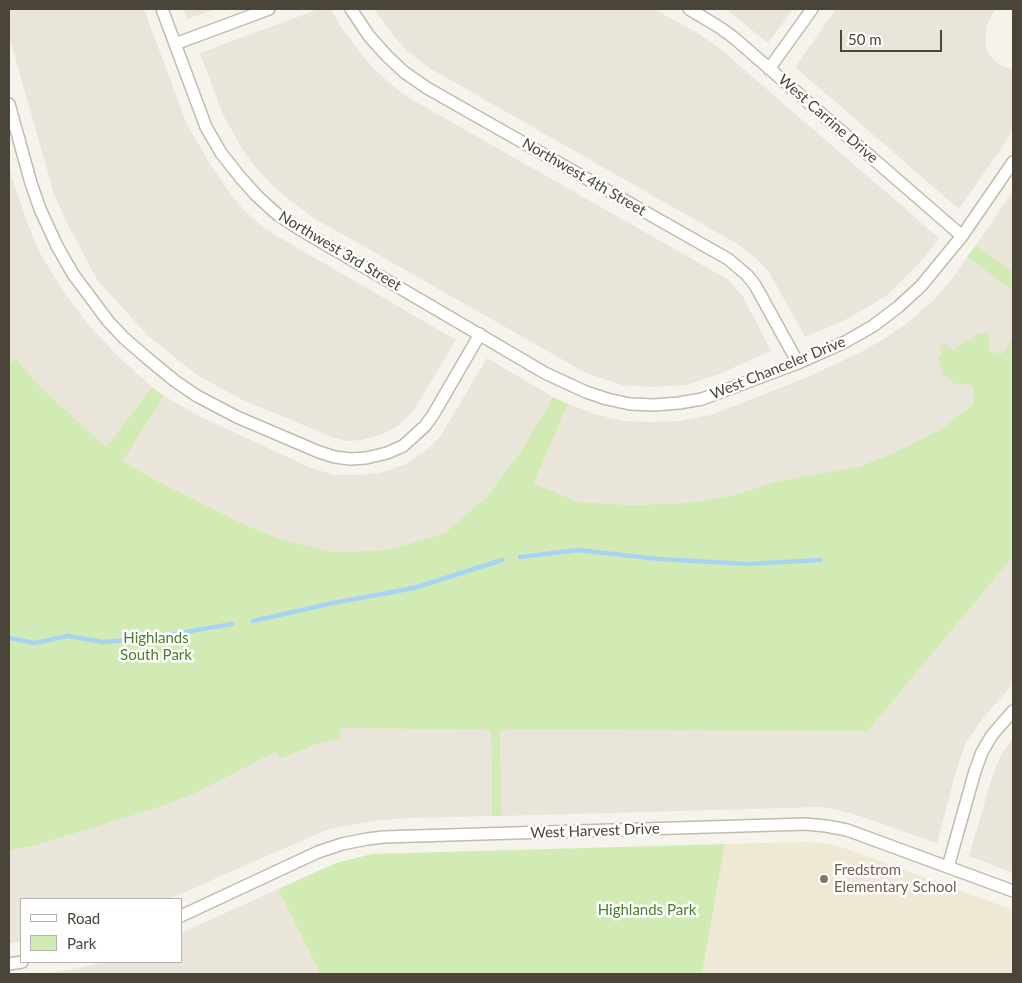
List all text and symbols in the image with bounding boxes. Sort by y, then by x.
scale bar [842,20,944,52]
text: 50 m [848,30,882,48]
street label: West Carrine Drive [774,71,882,167]
street label: Northwest 4th Street [519,134,649,220]
street label: Northwest 3rd Street [275,207,405,295]
street label: West Chanceler Drive [708,333,848,403]
park label: Highlands South Park [120,629,192,664]
street label: West Harvest Drive [530,820,660,842]
place label: Fredstrom Elementary School [834,861,957,896]
marker: Fredstrom Elementary School [818,873,830,885]
legend [20,898,182,963]
park label: Highlands Park [598,901,696,919]
text: Road [67,909,100,927]
text: Park [67,934,96,952]

